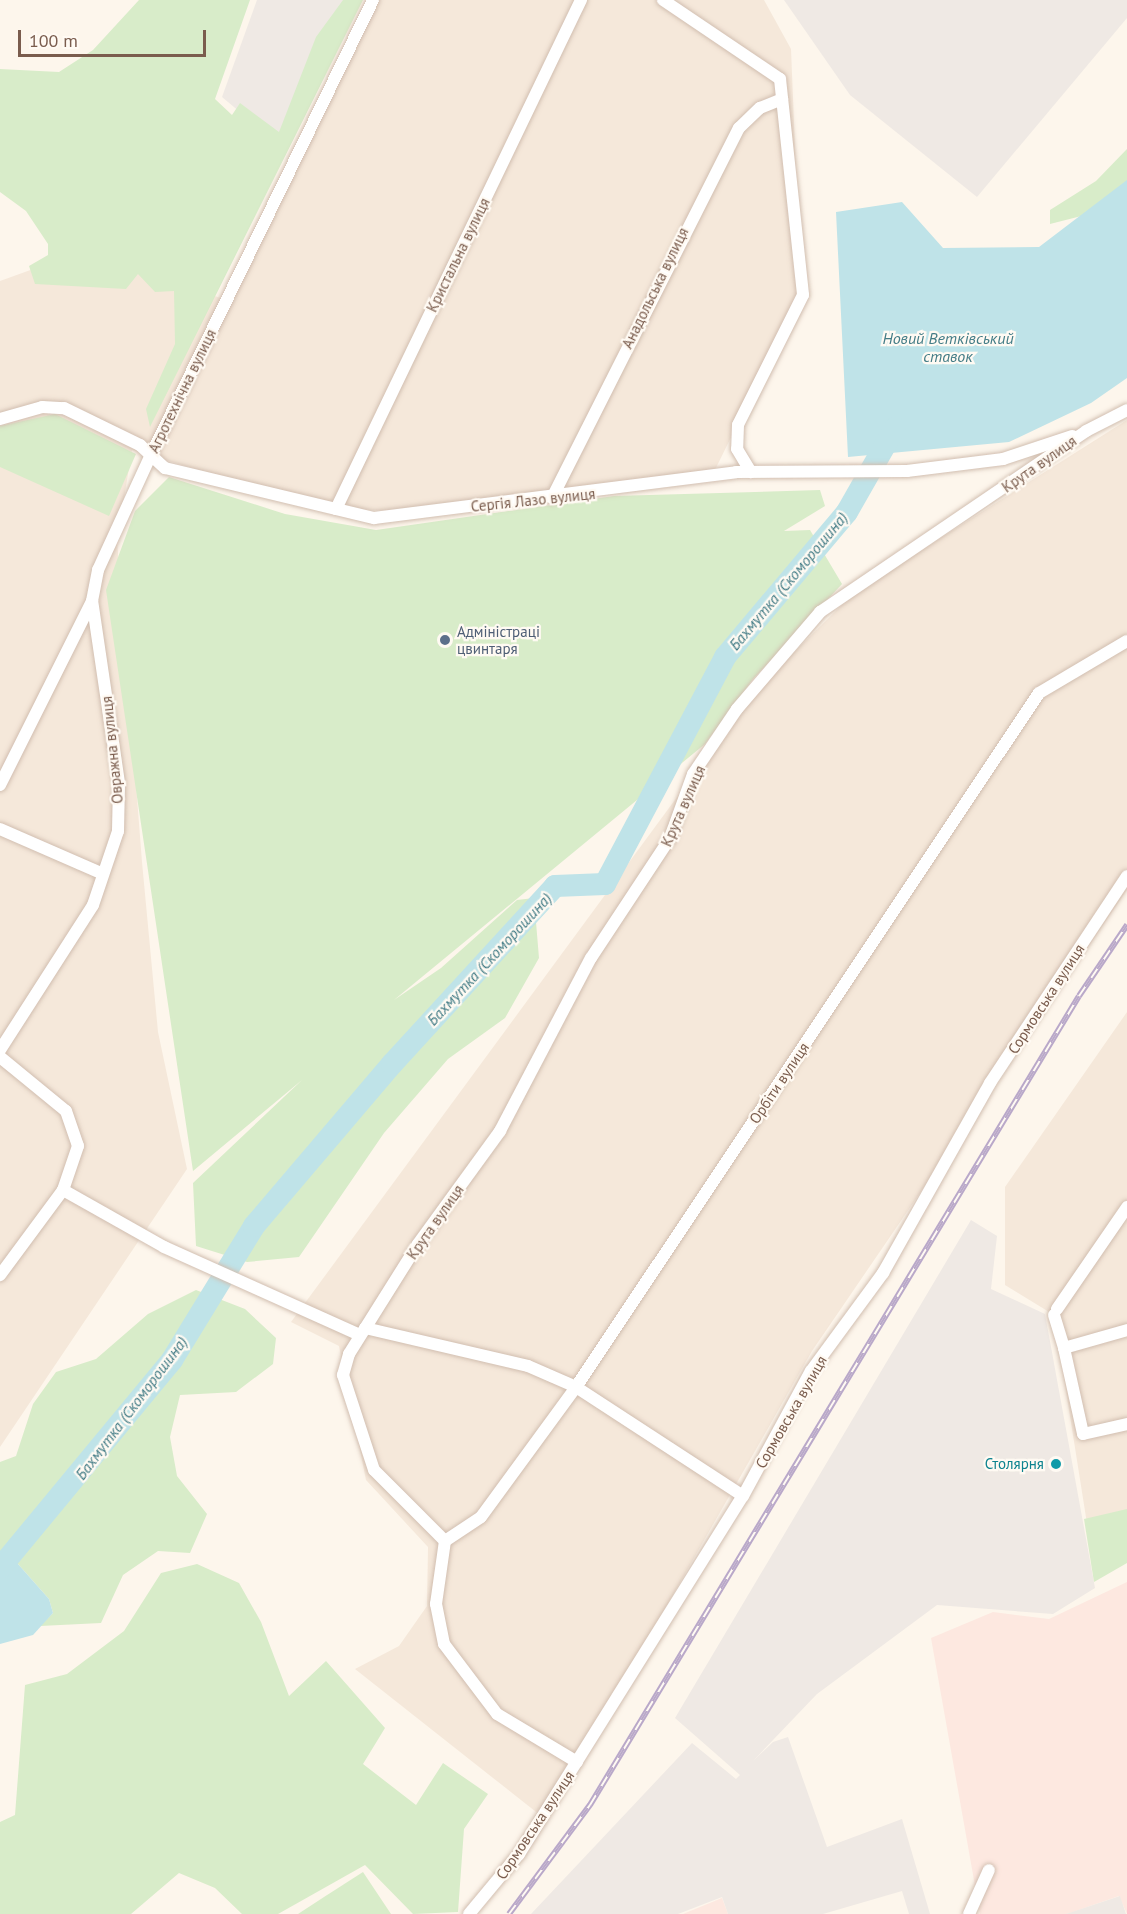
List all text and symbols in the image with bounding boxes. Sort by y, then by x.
scale bar [21,18,208,56]
text: 100 m [29,29,78,52]
street label: Кристальна вулиця [423,195,493,315]
street label: Анадольська вулиця [618,225,692,351]
street label: Агротехнічна вулиця [144,326,220,456]
water label: Новий Ветківський ставок [882,328,1014,366]
street label: Крута вулиця [998,432,1080,496]
street label: Сергія Лазо вулиця [470,485,596,515]
water label: Бахмутка (Скоморошина) [725,508,851,654]
place label: Адміністраці цвинтаря [457,622,540,657]
marker: Адміністраці цвинтаря [438,633,452,647]
street label: Овражна вулиця [97,695,127,805]
street label: Крута вулиця [657,763,709,849]
water label: Бахмутка (Скоморошина) [423,889,555,1029]
street label: Сормовська вулиця [1004,941,1088,1057]
street label: Орбіти вулиця [745,1039,813,1127]
street label: Крута вулиця [403,1181,467,1263]
water label: Бахмутка (Скоморошина) [71,1333,191,1483]
street label: Сормовська вулиця [751,1352,831,1472]
place label: Столярня [985,1455,1044,1473]
marker: Столярня [1049,1457,1063,1471]
street label: Сормовська вулиця [492,1767,578,1883]

